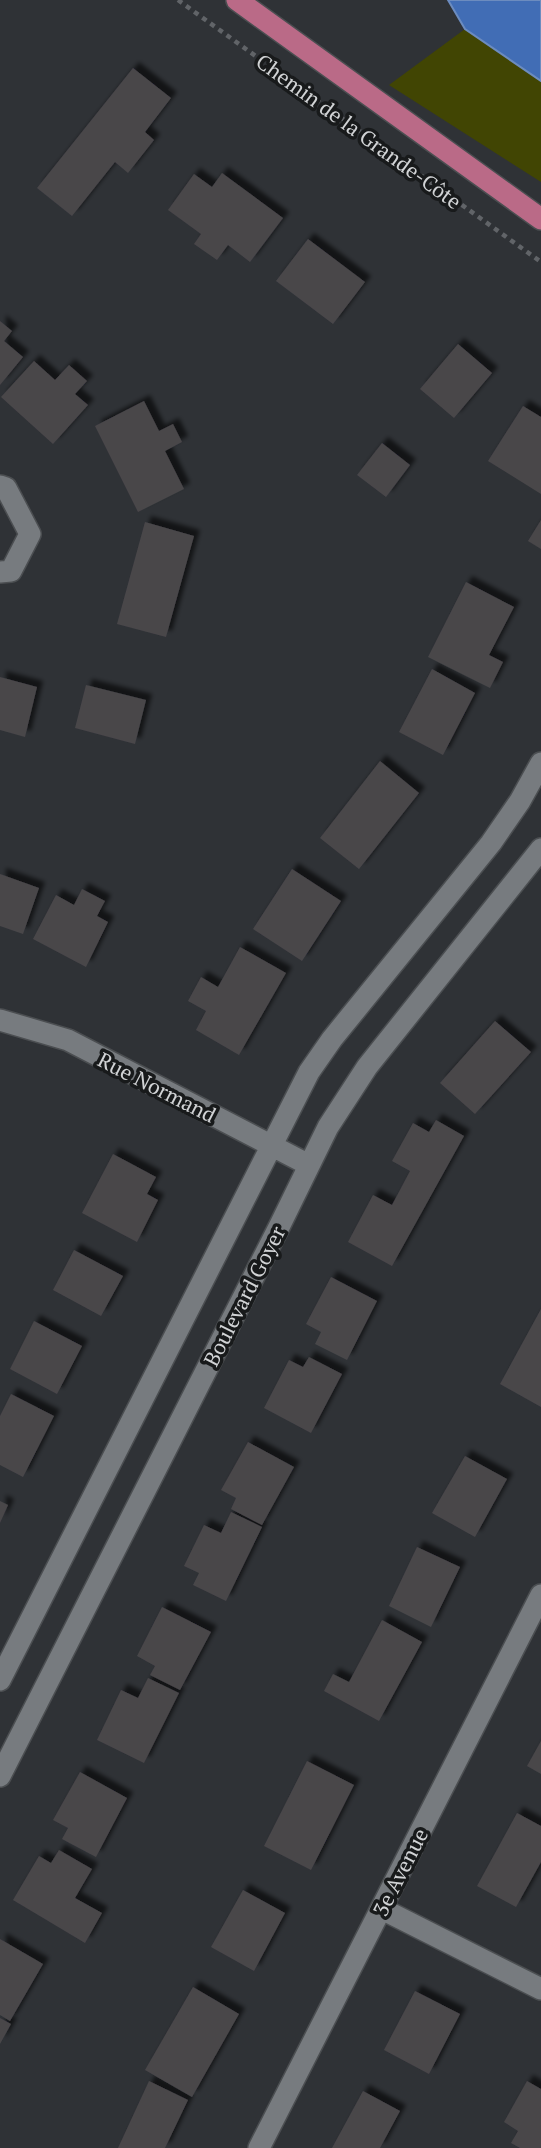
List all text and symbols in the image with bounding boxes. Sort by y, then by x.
street label: Chemin de la Grande-Côte [251,47,467,215]
street label: Rue Normand [93,1045,221,1129]
street label: Boulevard Goyer [197,1221,291,1371]
street label: 3e Avenue [366,1823,434,1921]

